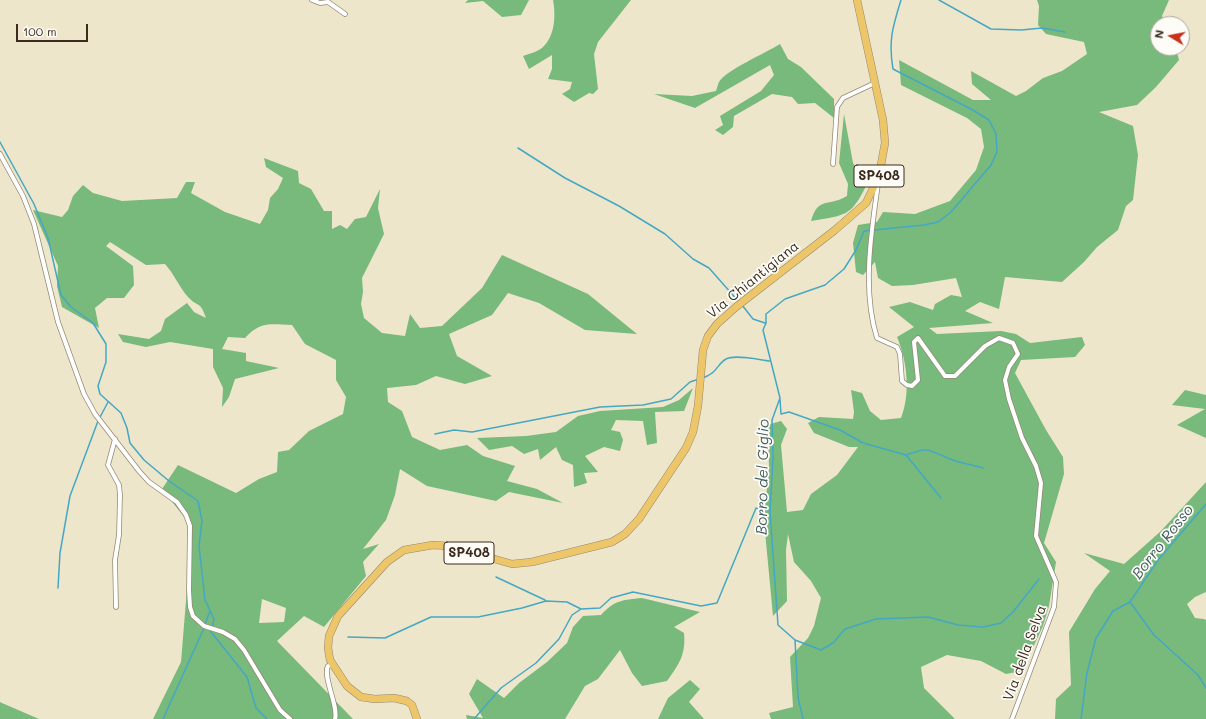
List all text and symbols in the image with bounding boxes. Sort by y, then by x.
scale bar [18,16,90,42]
north arrow [1150,16,1190,56]
text: 100 m [23,23,57,39]
text: N [1151,29,1167,39]
road number: SP408 [854,165,904,187]
street label: Via Chiantigiana [704,238,802,322]
water label: Borro del Giglio [753,419,773,535]
water label: Borro Rosso [1129,501,1197,583]
road number: SP408 [444,542,494,564]
street label: Via della Selva [1000,603,1050,703]

